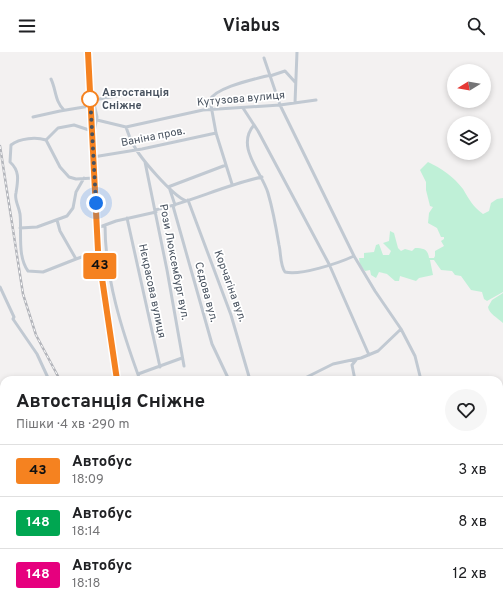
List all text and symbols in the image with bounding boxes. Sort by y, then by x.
icon: menu [16,15,38,37]
text: Viabus [223,15,280,38]
icon: search [465,15,487,37]
north arrow [447,64,491,108]
map controls [447,64,491,160]
place label: Автостанція Сніжне [102,86,169,113]
street label: Кутузова вулиця [196,88,286,110]
marker: Автостанція Сніжне [81,90,99,108]
button: layers [447,116,491,160]
street label: Ваніна пров. [120,124,186,150]
your location [86,193,106,213]
street label: Рози Люксембург вул. [156,203,192,321]
street label: Нєкрасова вулиця [135,243,169,339]
street label: Корчагіна вул. [211,248,249,324]
line badge: 43 [82,253,118,279]
text: 43 [91,257,109,274]
street label: Сєдова вул. [191,260,221,324]
button: heart [445,389,487,431]
text: Автостанція Сніжне [16,390,205,414]
text: Пішки · 4 хв · 290 m [16,417,129,433]
text: Автобус [72,453,132,472]
text: 3 хв [458,461,487,480]
text: 43 [29,462,47,479]
text: 18:09 [72,472,104,488]
text: Автобус [72,505,132,524]
text: 8 хв [458,513,487,532]
text: 148 [26,514,50,531]
text: 18:14 [72,524,100,540]
text: Автобус [72,557,132,576]
text: 12 хв [453,565,487,584]
text: 148 [26,566,50,583]
text: 18:18 [72,576,101,592]

